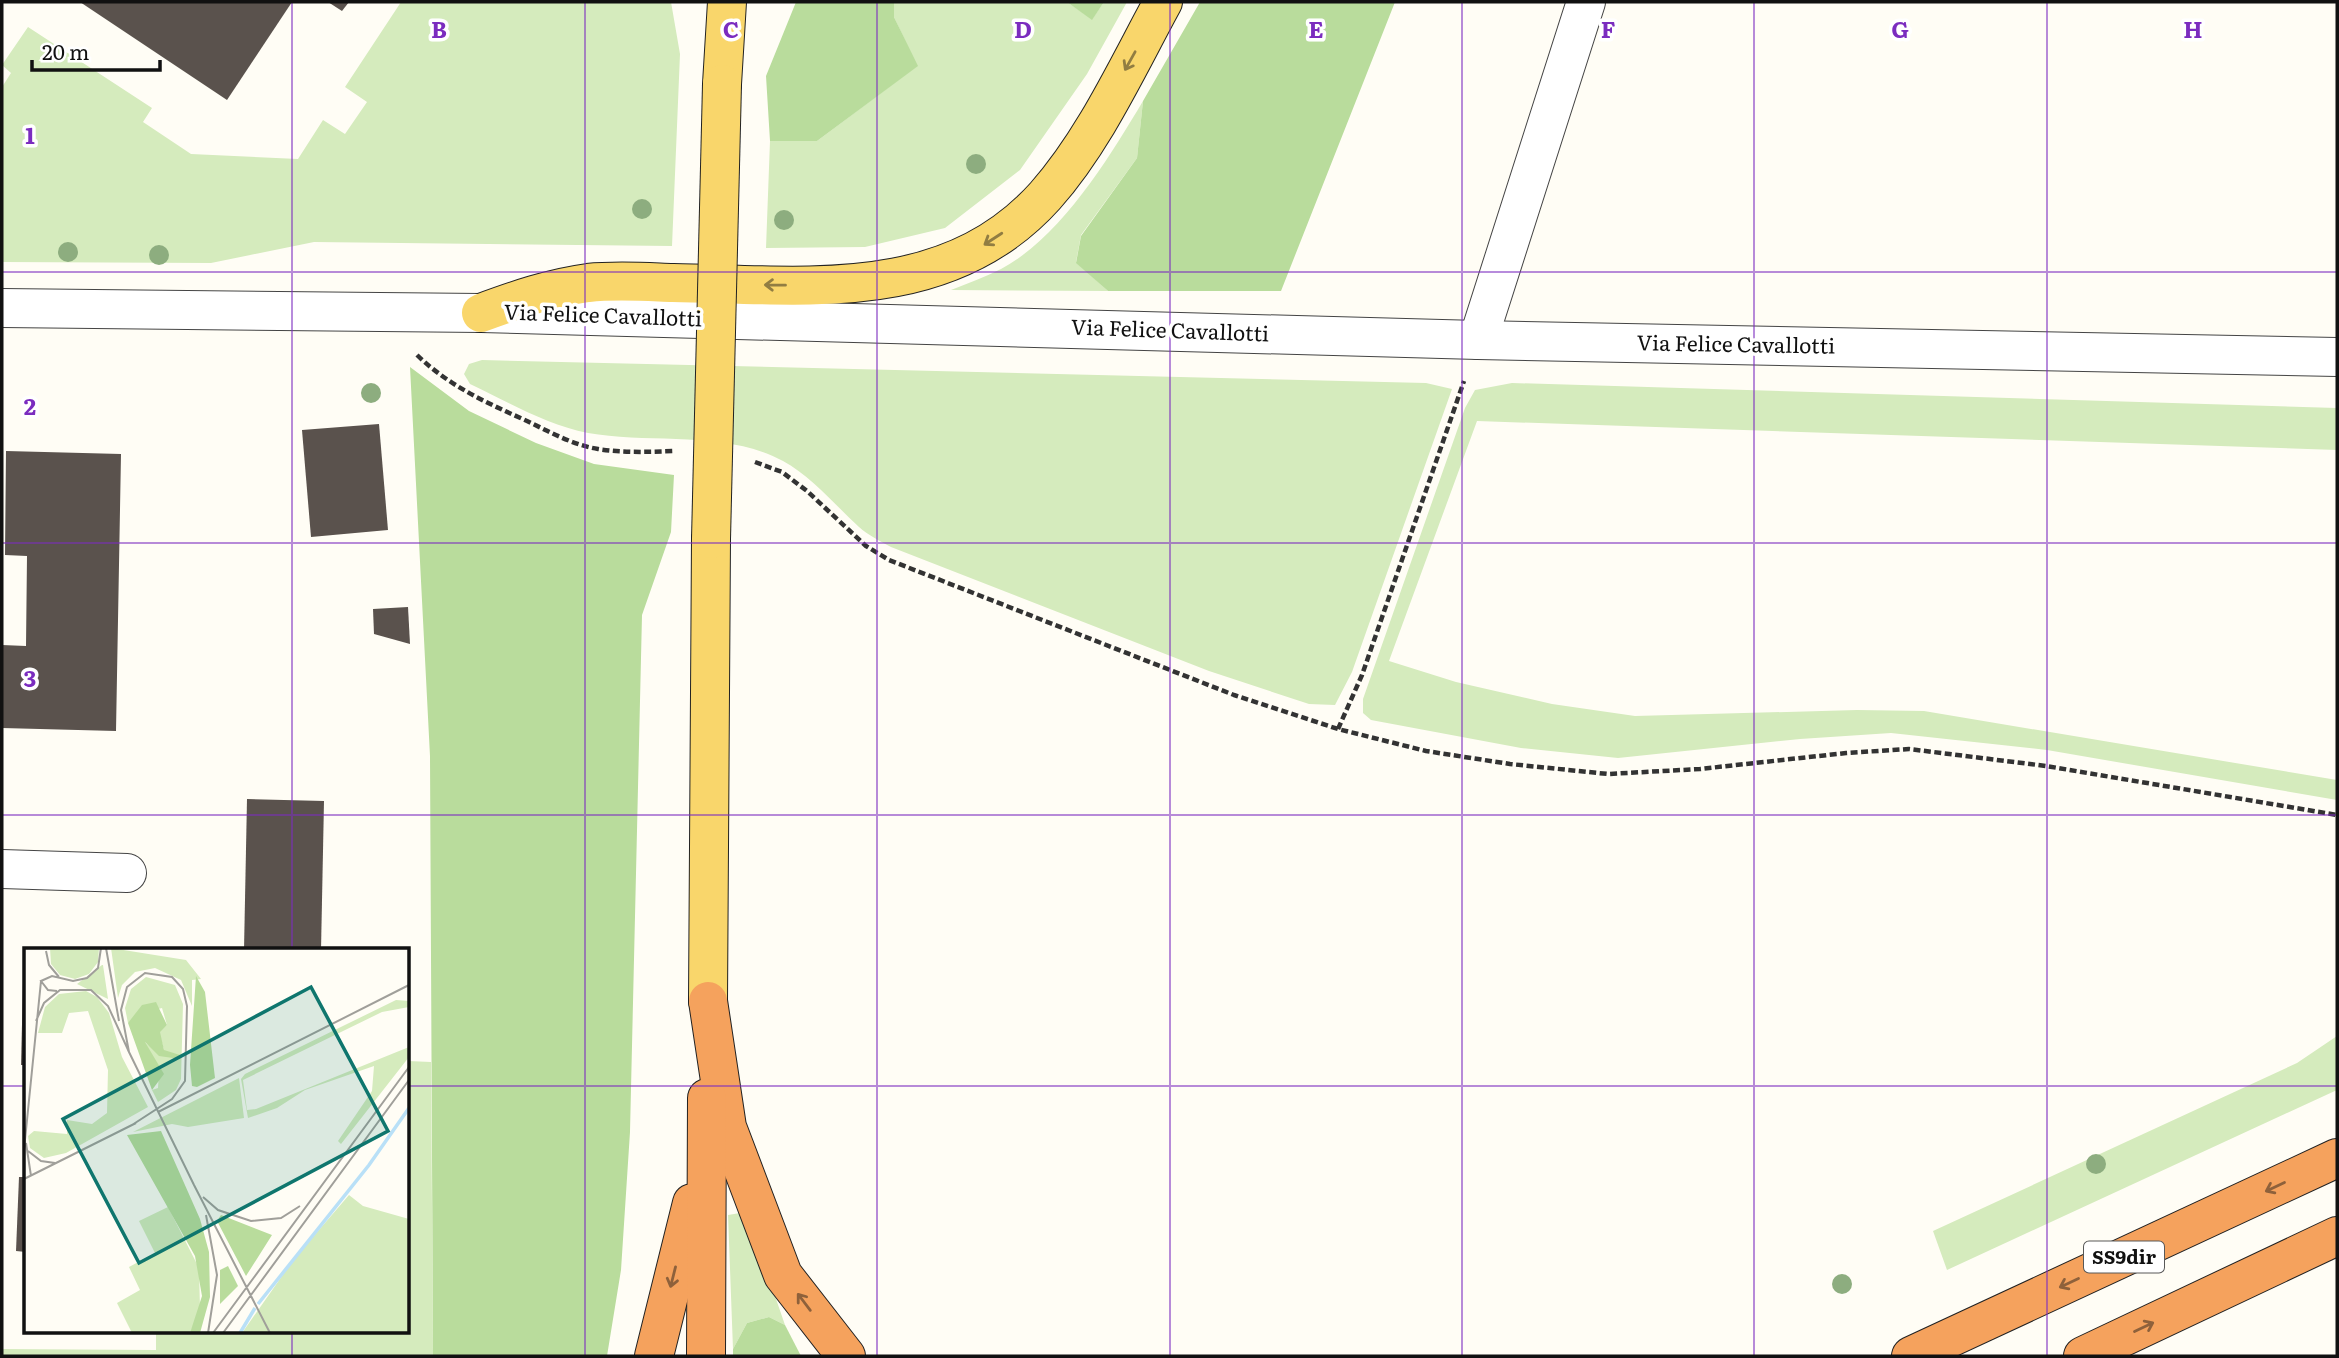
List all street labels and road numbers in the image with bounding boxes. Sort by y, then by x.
street label: Via Felice Cavallotti [504,295,703,332]
street label: Via Felice Cavallotti [1071,310,1270,347]
street label: Via Felice Cavallotti [1637,325,1835,360]
road number: SS9dir [2084,1242,2164,1273]

